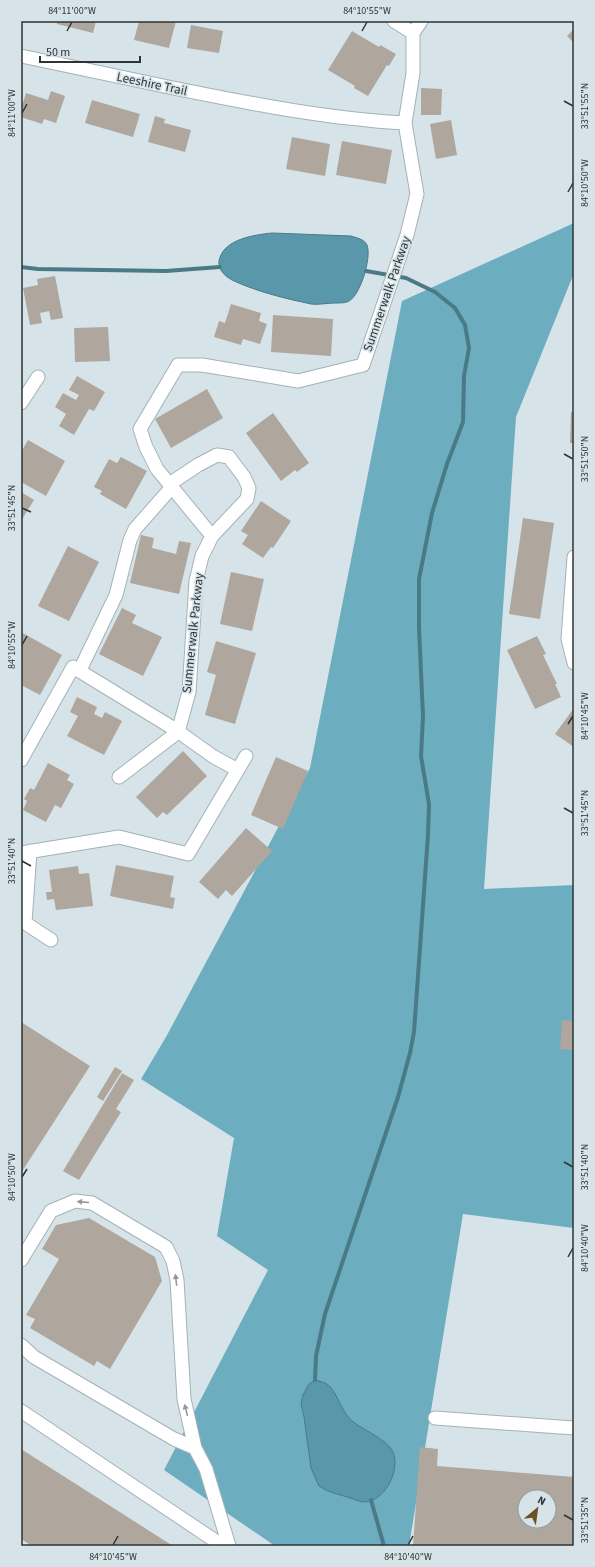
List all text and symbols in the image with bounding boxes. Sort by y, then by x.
text: 84°11'00"W [48,4,96,18]
text: 84°10'55"W [343,4,391,18]
scale bar [40,38,140,64]
text: 50 m [46,44,70,61]
street label: Leeshire Trail [115,68,189,100]
text: 33°51'55"N [578,83,592,129]
text: 84°11'00"W [5,89,19,137]
text: 84°10'50"W [578,159,592,207]
street label: Summerwalk Parkway [359,234,415,354]
text: 33°51'50"N [578,436,592,482]
text: 33°51'45"N [5,485,19,531]
street label: Summerwalk Parkway [178,572,208,694]
text: 84°10'55"W [5,621,19,669]
text: 84°10'45"W [578,692,592,740]
text: 33°51'45"N [578,790,592,836]
text: 33°51'40"N [5,838,19,884]
text: 33°51'40"N [578,1144,592,1190]
text: 84°10'50"W [5,1153,19,1201]
one-way arrow [77,1198,89,1205]
text: 84°10'40"W [578,1224,592,1272]
one-way arrow [173,1274,179,1286]
one-way arrow [183,1403,189,1415]
north arrow [517,1489,557,1529]
text: N [535,1492,548,1509]
text: 33°51'35"N [578,1497,592,1543]
text: 84°10'45"W [89,1550,137,1564]
text: 84°10'40"W [384,1550,432,1564]

